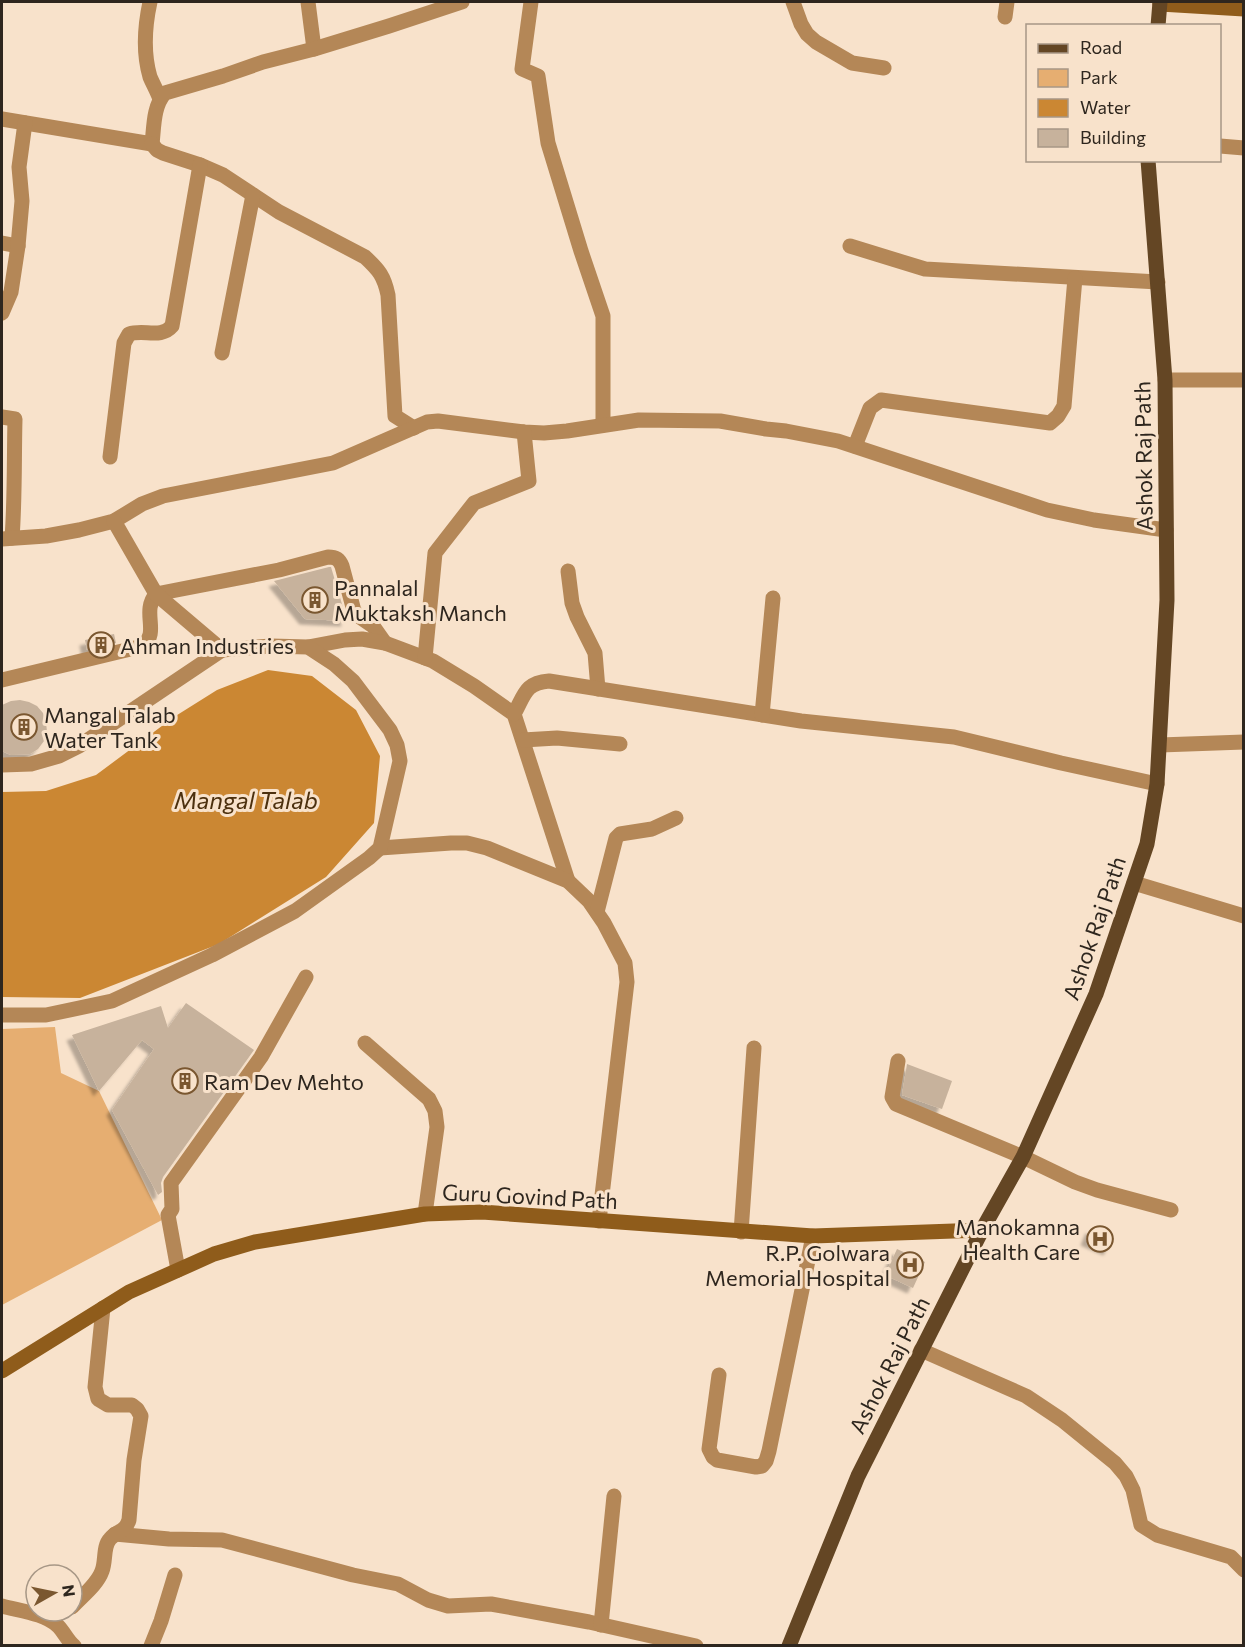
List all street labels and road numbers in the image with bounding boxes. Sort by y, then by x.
street label: Ashok Raj Path [1128,381,1158,531]
street label: Ashok Raj Path [1057,853,1131,1003]
street label: Guru Govind Path [441,1178,619,1214]
street label: Ashok Raj Path [843,1292,935,1438]

